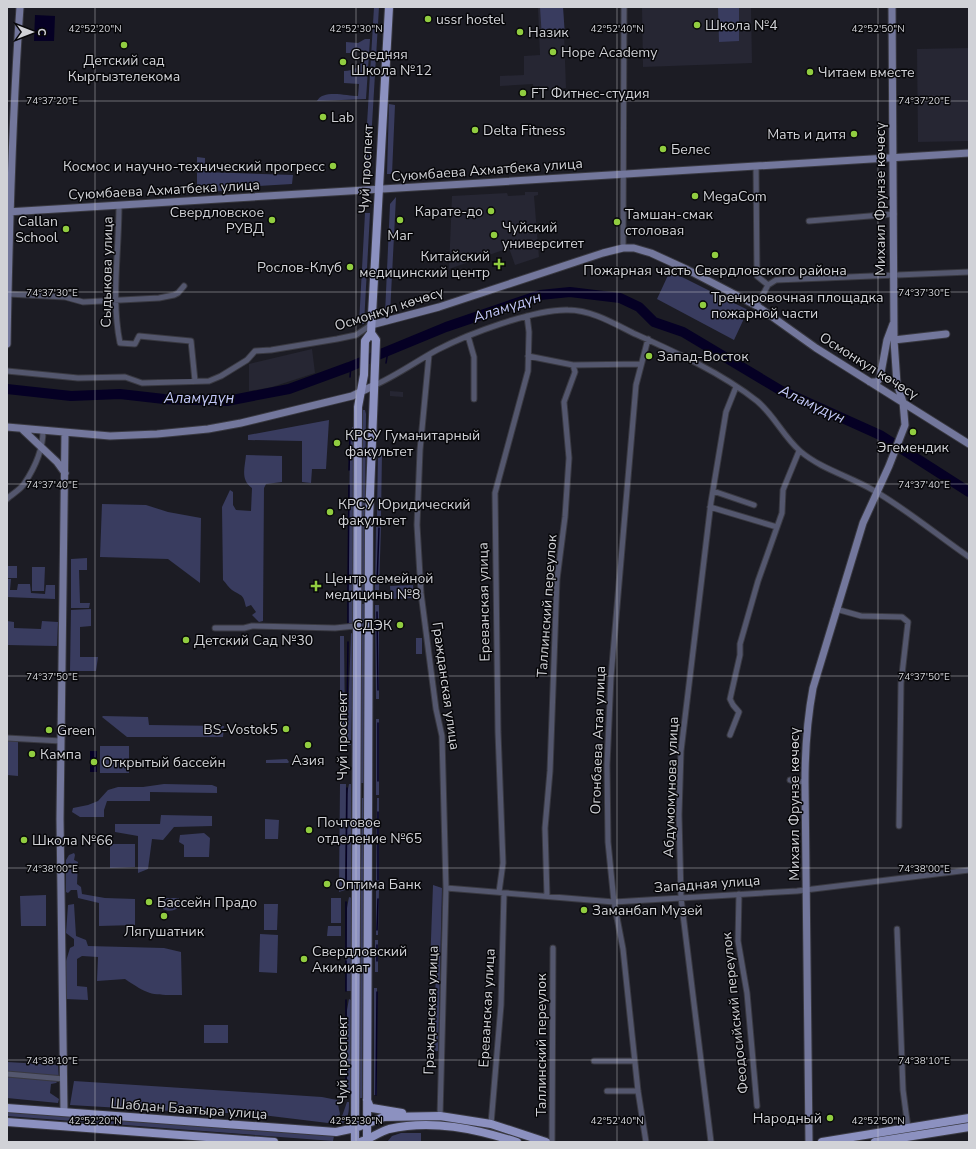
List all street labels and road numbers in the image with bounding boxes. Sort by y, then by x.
street label: Михаил Фрунзе көчөсү [871,122,890,276]
street label: Чуй проспект [354,123,378,214]
street label: Суюмбаева Ахматбека улица [391,154,583,186]
street label: Суюмбаева Ахматбека улица [68,175,260,205]
street label: Сыдыкова улица [97,216,117,328]
street label: Осмонкул көчөсү [332,282,447,336]
street label: Осмонкул көчөсү [816,328,923,405]
street label: Таллинский переулок [533,533,562,678]
street label: Ереванская улица [473,542,495,662]
street label: Гражданская улица [428,621,464,751]
street label: Огонбаева Атая улица [586,665,610,815]
street label: Чуй проспект [333,691,352,780]
street label: Абдумомунова улица [659,716,683,858]
street label: Михаил Фрунзе көчөсү [785,727,804,881]
street label: Западная улица [653,871,761,897]
street label: Феодосийский переулок [717,931,753,1095]
street label: Гражданская улица [419,945,443,1075]
street label: Ереванская улица [474,948,500,1068]
street label: Таллинский переулок [532,973,551,1117]
street label: Чуй проспект [333,1015,352,1104]
street label: Шабдан Баатыра улица [110,1094,268,1124]

